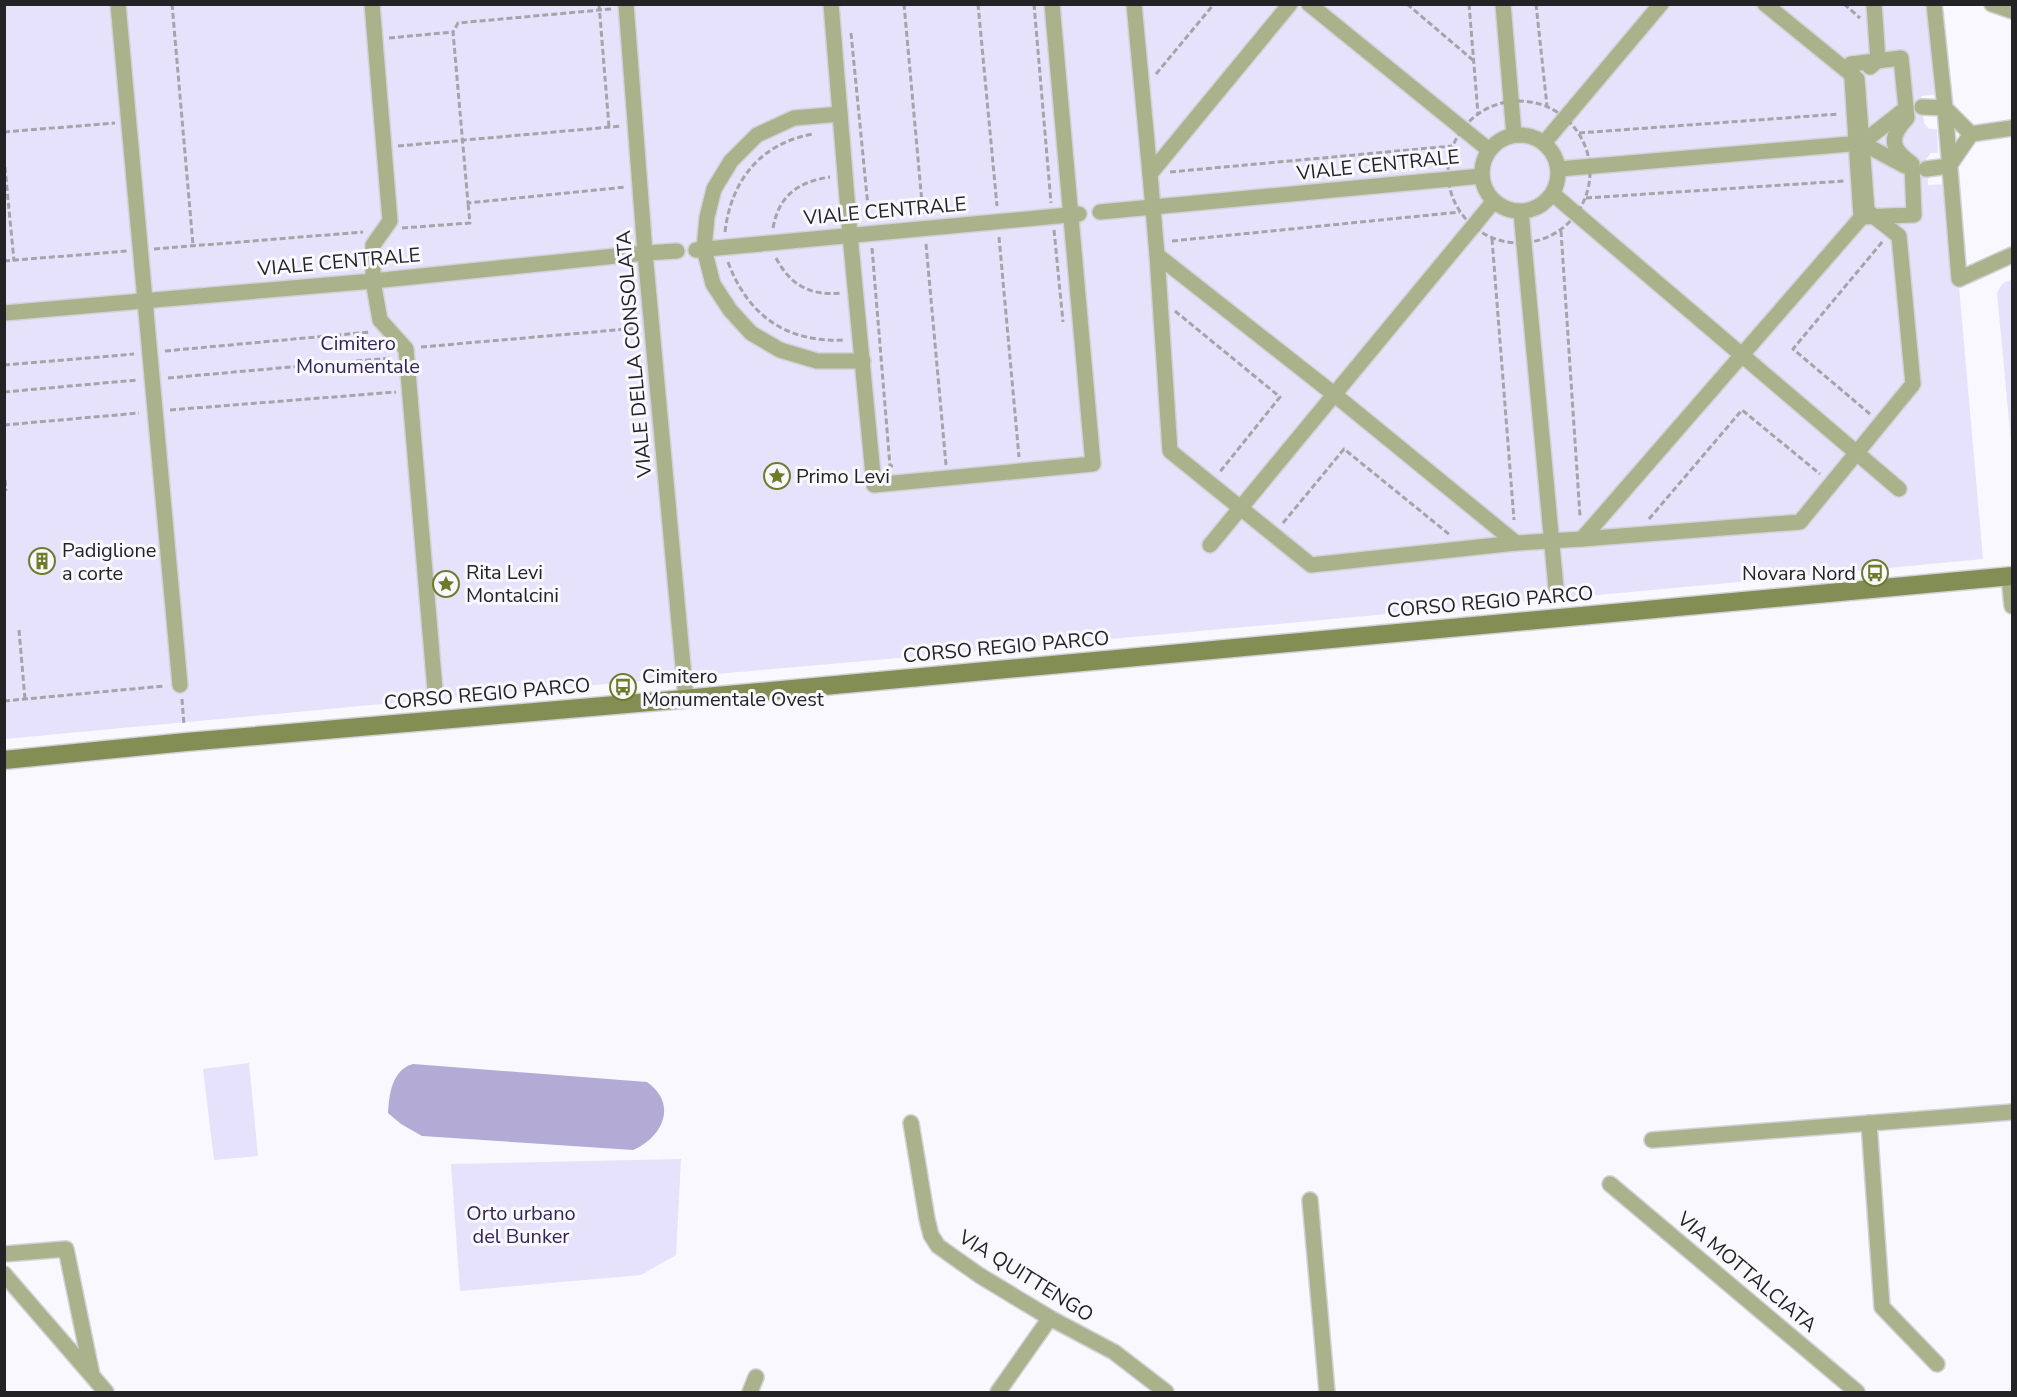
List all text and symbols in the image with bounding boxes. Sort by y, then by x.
street label: VIALE CENTRALE [1294,143,1461,187]
street label: VIALE CENTRALE [801,190,968,232]
street label: VIALE DELLA CONSOLATA [610,229,658,480]
street label: VIALE CENTRALE [255,241,422,283]
park label: Cimitero Monumentale [296,330,420,380]
place icon: Primo Levi [762,461,792,491]
place label: Primo Levi [796,463,890,490]
place label: Padiglione a corte [62,537,156,587]
building icon: Padiglione a corte [27,546,57,576]
bus stop icon: Novara Nord [1860,558,1890,588]
place label: Rita Levi Montalcini [466,559,559,609]
place label: Novara Nord [1742,560,1856,587]
place icon: Rita Levi Montalcini [431,569,461,599]
street label: CORSO REGIO PARCO [1386,580,1594,624]
street label: CORSO REGIO PARCO [902,625,1110,669]
place label: Cimitero Monumentale Ovest [642,663,825,713]
street label: CORSO REGIO PARCO [383,672,591,716]
bus stop icon: Cimitero Monumentale Ovest [608,672,638,702]
park label: Orto urbano del Bunker [466,1200,576,1250]
street label: VIA MOTTALCIATA [1671,1205,1823,1339]
street label: VIA QUITTENGO [953,1223,1099,1328]

